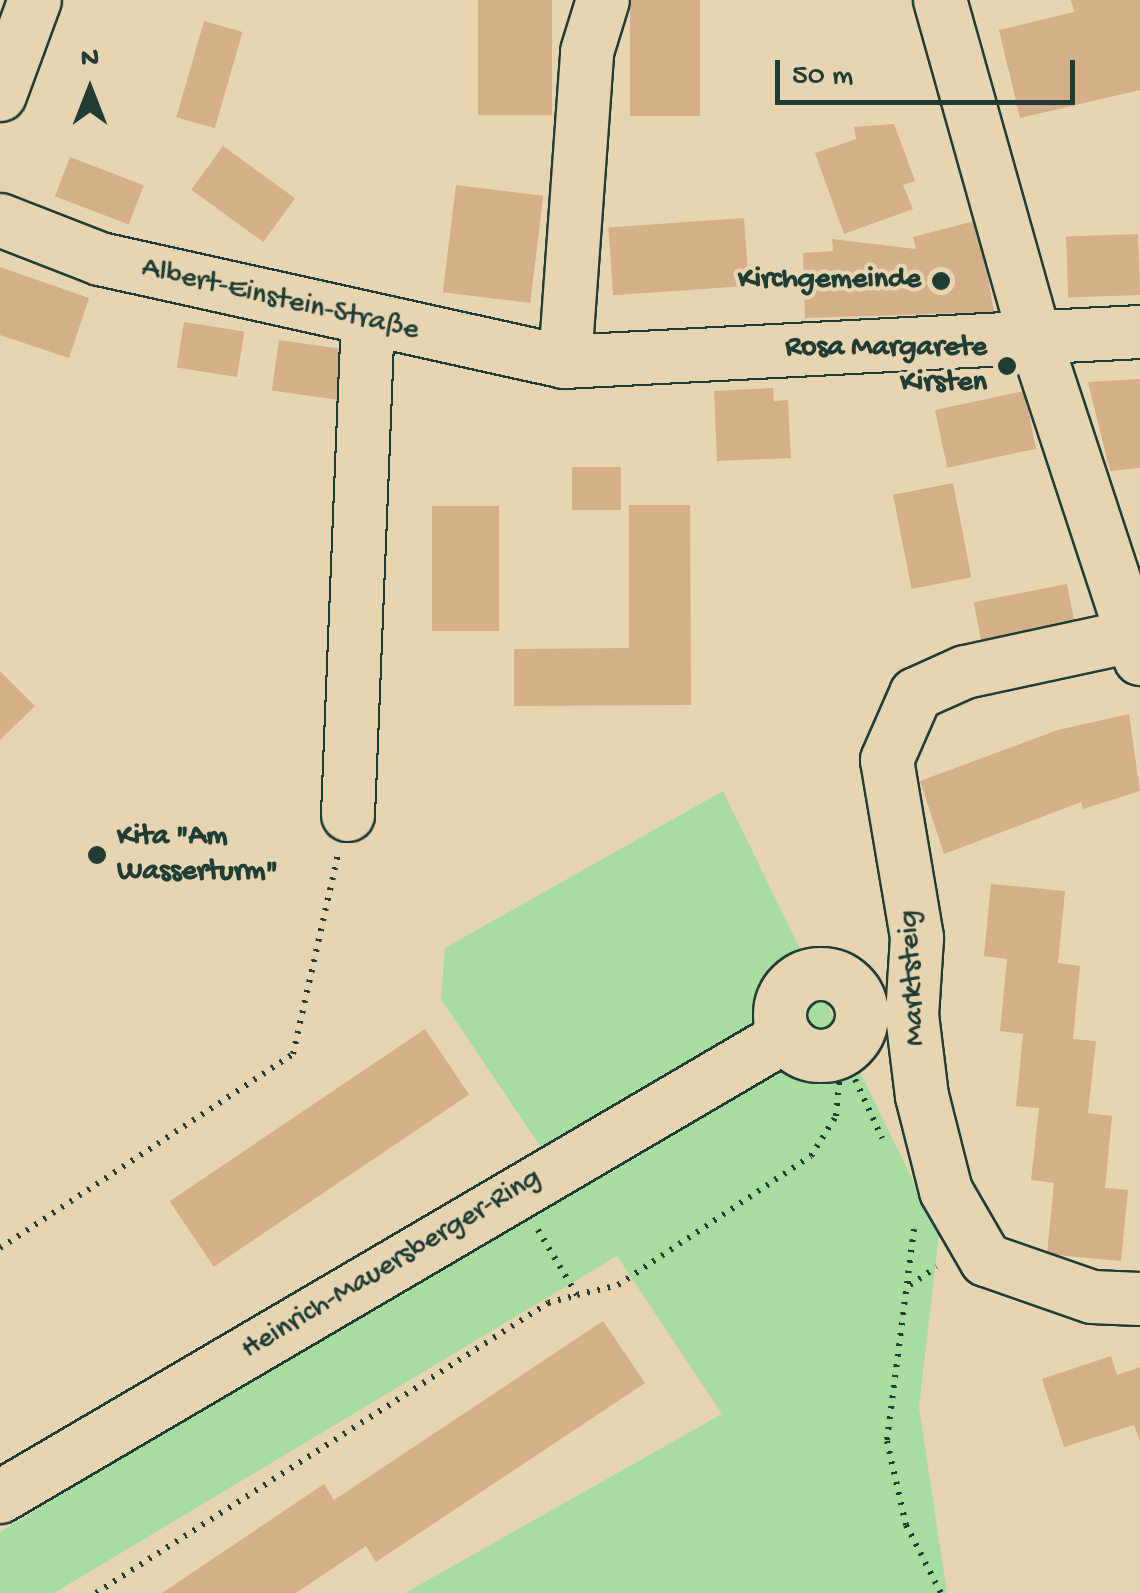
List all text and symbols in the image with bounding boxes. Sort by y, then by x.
north arrow [40,40,140,140]
scale bar [780,40,1080,102]
text: N [81,43,99,76]
text: 50 m [792,60,853,95]
street label: Albert-Einstein-Straße [138,252,422,350]
place label: Kirchgemeinde [738,263,921,299]
marker: Kirchgemeinde [930,270,952,292]
place label: Rosa Margarete Kirsten [785,331,987,402]
marker: Rosa Margarete Kirsten [996,355,1018,377]
place label: Kita "Am Wasserturm" [117,820,278,890]
marker: Kita "Am Wasserturm" [86,844,108,866]
street label: Marktsteig [892,909,936,1047]
street label: Heinrich-Mauersberger-Ring [236,1161,548,1369]

